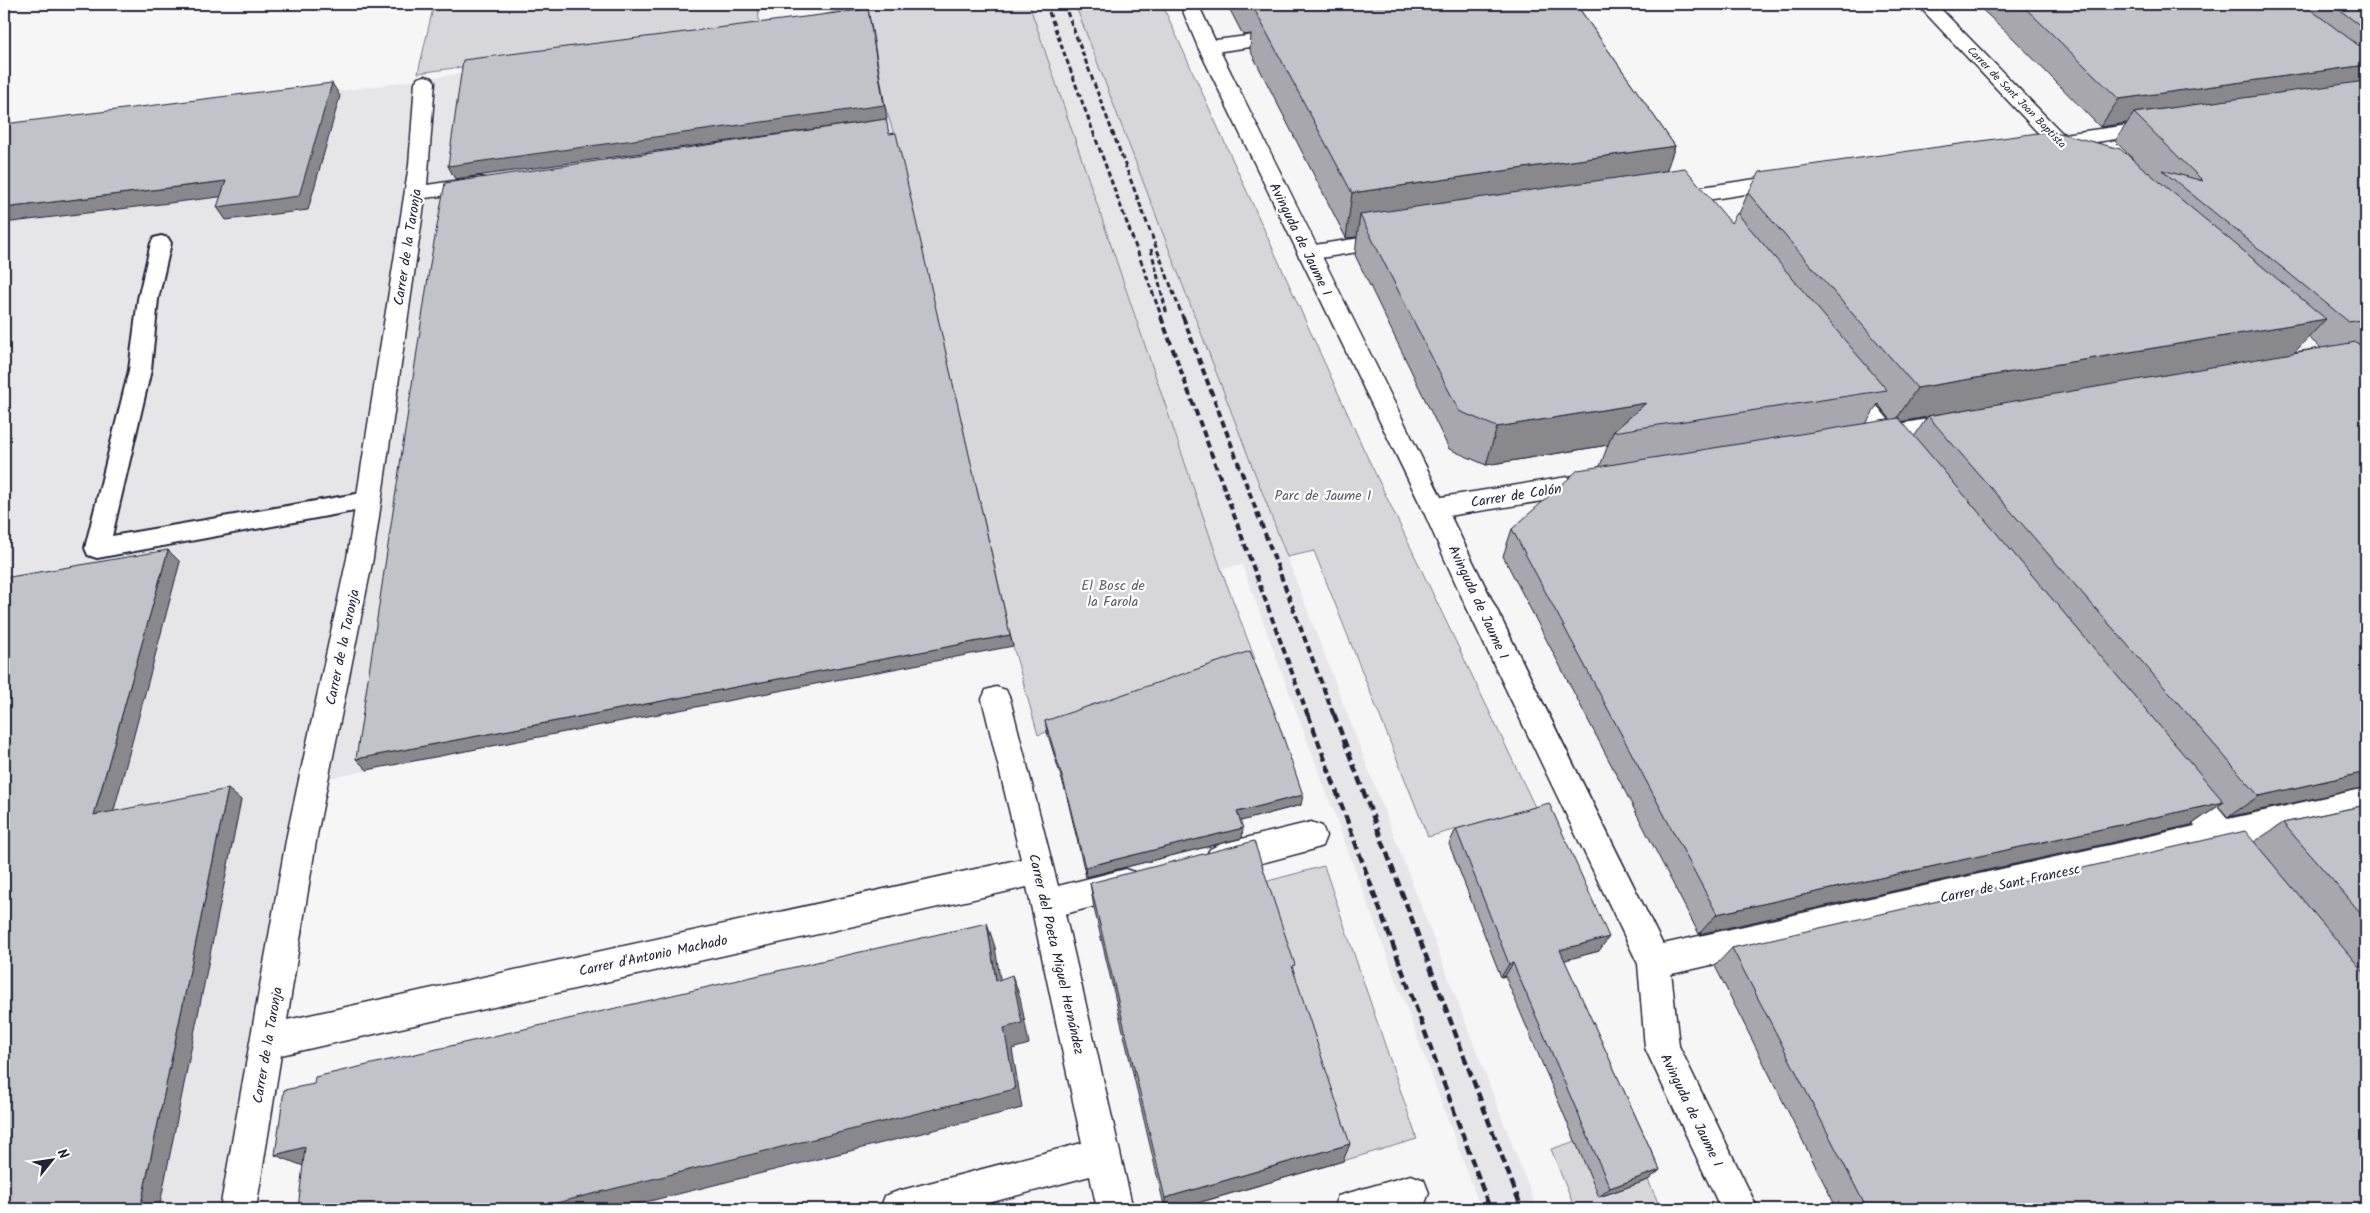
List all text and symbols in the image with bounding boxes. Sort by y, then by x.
street label: Carrer de Sant Joan Baptista [1962,42,2070,153]
street label: Avinguda de Jaume I [1263,179,1337,300]
street label: Carrer de la Taronja [388,187,428,307]
street label: Carrer de Colón [1469,478,1563,514]
park label: Parc de Jaume I [1275,485,1371,507]
street label: Avinguda de Jaume I [1442,542,1514,663]
park label: El Bosc de la Farola [1081,575,1145,613]
street label: Carrer de la Taronja [320,587,366,707]
street label: Carrer del Poeta Miguel Hernández [1022,852,1090,1057]
street label: Carrer de Sant Francesc [1938,858,2082,910]
street label: Carrer d'Antonio Machado [577,929,730,982]
street label: Carrer de la Taronja [247,985,289,1105]
street label: Avinguda de Jaume I [1654,1050,1728,1171]
north arrow [28,1136,78,1186]
text: N [51,1145,74,1163]

